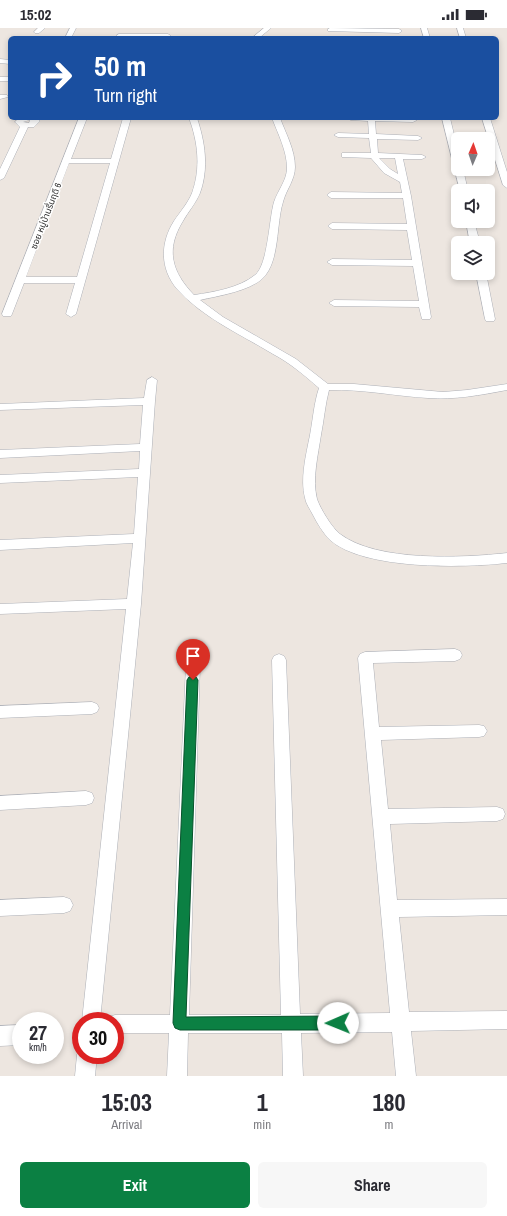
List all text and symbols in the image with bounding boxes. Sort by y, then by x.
text: 15:02 [20,4,51,25]
text: 50 m [94,47,146,85]
icon: right [28,52,80,104]
text: Turn right [94,83,157,108]
north arrow [451,132,495,176]
map controls [451,132,495,280]
street label: ซอย หมู่บ้านรื่นฤดี 6 [27,181,64,251]
button: sound [451,184,495,228]
button: layers [451,236,495,280]
pin [176,639,210,680]
icon: arrive [182,645,204,667]
position arrow [317,1002,359,1044]
speed limit sign: 30 [72,1012,124,1064]
text: 27 [29,1019,47,1046]
text: km/h [29,1041,47,1054]
text: 15:03 [102,1086,152,1118]
text: 1 [257,1086,268,1118]
text: 180 [373,1086,405,1118]
text: Arrival [111,1116,142,1133]
text: min [253,1116,271,1133]
text: m [385,1116,393,1133]
button: Exit [20,1162,250,1208]
button: Share [258,1162,487,1208]

